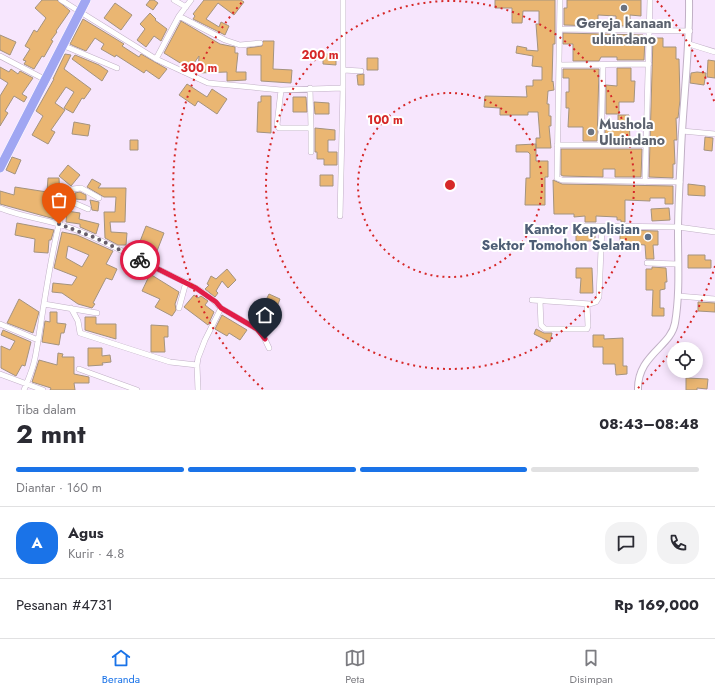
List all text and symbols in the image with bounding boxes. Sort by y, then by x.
marker: Gereja kanaan uluindano [619,3,629,13]
place label: Gereja kanaan uluindano [576,13,672,49]
text: 200 m [301,46,339,64]
text: 300 m [181,59,218,77]
text: 100 m [367,111,403,129]
place label: Mushola Uluindano [599,114,665,150]
marker: Mushola Uluindano [586,127,596,137]
centre of rings [443,178,457,192]
pin [42,183,76,224]
icon: bag [48,189,70,211]
place label: Kantor Kepolisian Sektor Tomohon Selatan [481,219,640,255]
marker: Kantor Kepolisian Sektor Tomohon Selatan [643,232,653,242]
courier [120,240,160,280]
icon: bike [129,249,151,271]
pin [248,298,282,339]
icon: home [254,304,276,326]
map controls [667,342,703,378]
button: locate [667,342,703,378]
text: Tiba dalam [16,400,76,419]
text: 08:43–08:48 [599,413,699,435]
text: 2 mnt [16,415,85,453]
text: Diantar · 160 m [16,478,102,497]
text: Agus [68,522,104,544]
button: chat [605,522,647,564]
button: phone [657,522,699,564]
text: A [31,532,43,554]
text: Kurir · 4.8 [68,544,124,563]
text: Pesanan #4731 [16,594,113,616]
text: Rp 169,000 [614,594,699,616]
tab: Beranda [102,647,140,687]
tab: Peta [344,647,366,687]
tab: Disimpan [570,647,613,687]

